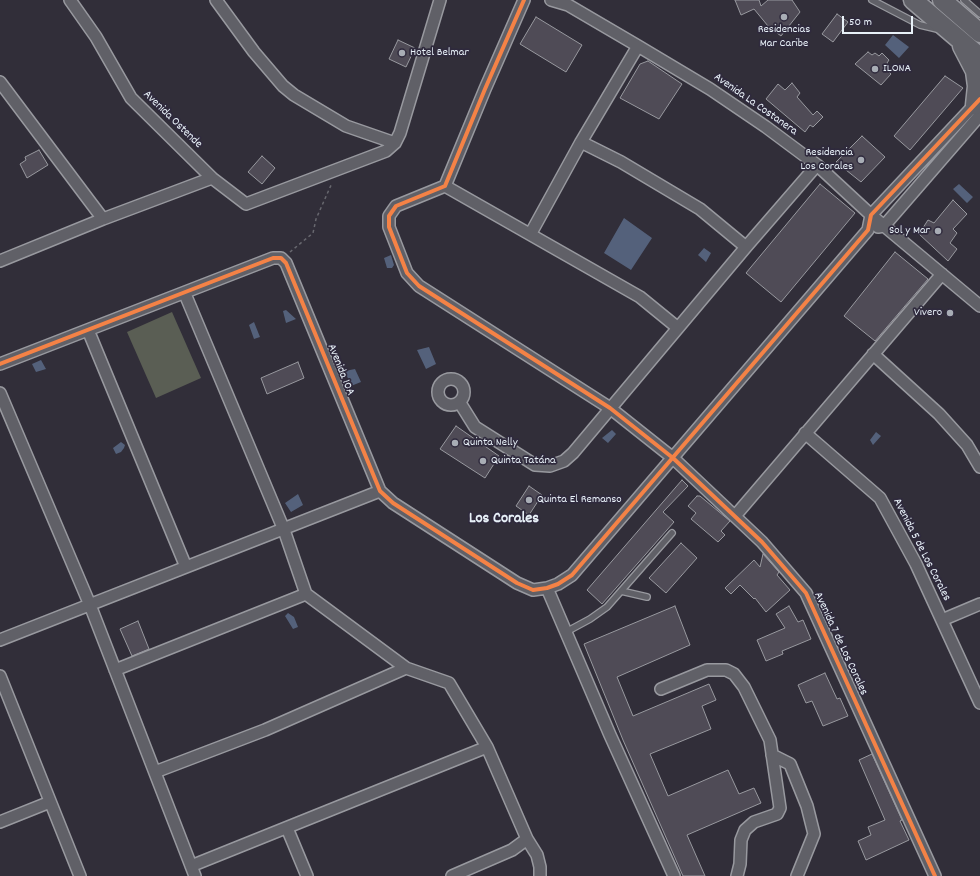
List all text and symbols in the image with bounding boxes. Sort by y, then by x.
scale bar [844,8,915,34]
marker: Residencias Mar Caribe [779,12,789,22]
text: 50 m [849,14,872,31]
place label: Residencias Mar Caribe [758,23,810,51]
place label: Hotel Belmar [410,46,469,60]
marker: Hotel Belmar [397,48,407,58]
place label: ILONA [883,62,911,76]
marker: ILONA [870,64,880,74]
street label: Avenida La Costanera [710,71,800,139]
street label: Avenida Ostende [139,88,205,152]
place label: Residencia Los Corales [800,146,853,174]
marker: Residencia Los Corales [856,155,866,165]
place label: Sol y Mar [889,224,930,238]
marker: Sol y Mar [933,226,943,236]
place label: Vivero [914,306,942,320]
marker: Vivero [945,308,955,318]
street label: Avenida 10A [323,342,357,398]
place label: Quinta Nelly [463,436,517,450]
marker: Quinta Nelly [450,438,460,448]
place label: Quinta Tatána [491,454,556,468]
marker: Quinta Tatána [478,456,488,466]
place label: Quinta El Remanso [537,493,622,507]
marker: Quinta El Remanso [524,495,534,505]
street label: Avenida 5 de Los Corales [889,496,953,604]
district label: Los Corales [469,510,539,530]
street label: Avenida 7 de Los Corales [810,590,870,698]

